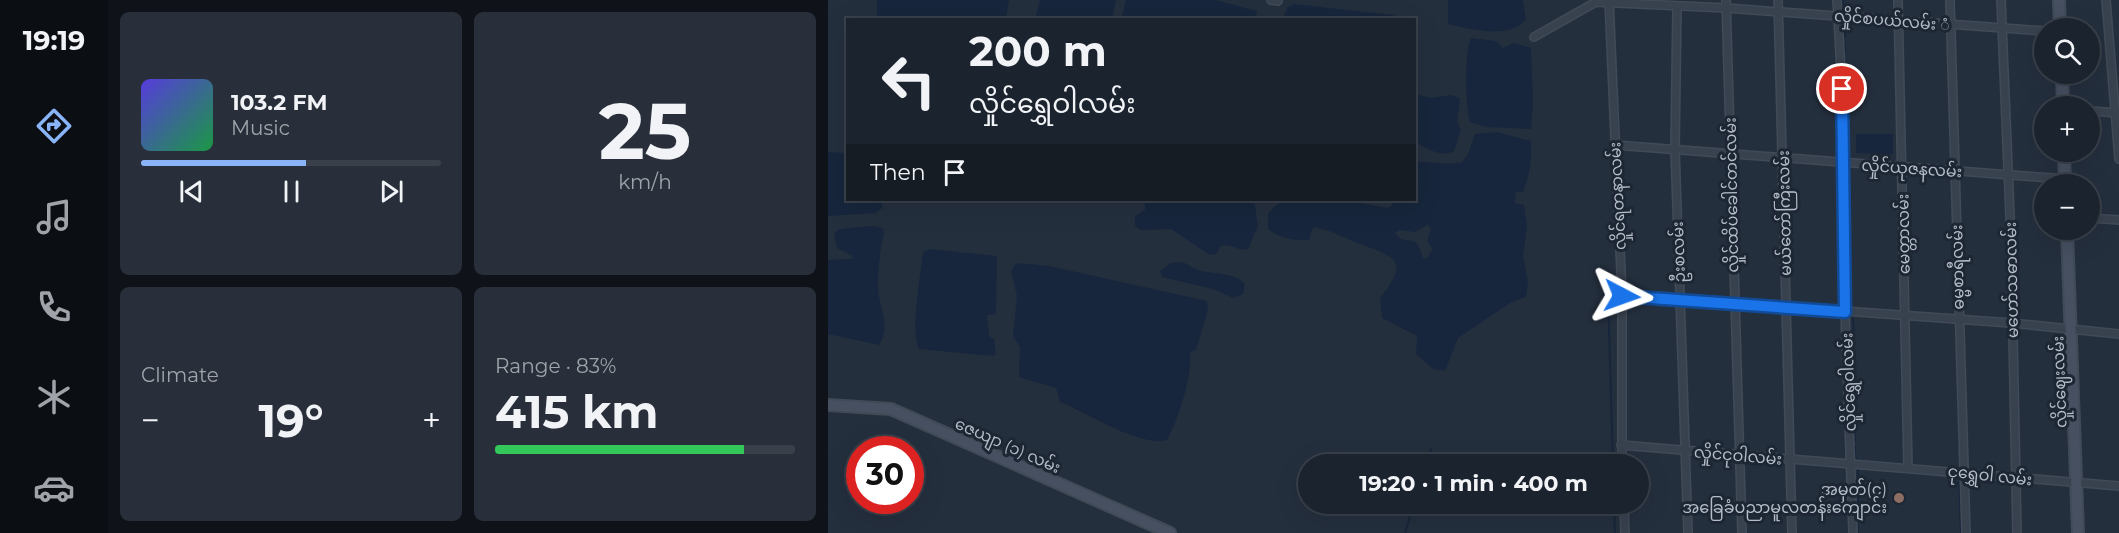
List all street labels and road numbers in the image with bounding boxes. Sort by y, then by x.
street label: လှိုင်စပယ်လမ်း ံ [1833,4,1951,39]
street label: လှိုင်ထိပ်ခေါင်တင်လမ်း [1719,117,1746,273]
street label: လှိုင်ရတနာလမ်း [1603,141,1634,251]
street label: မယ်တော်ကြီးလမ်း [1772,150,1799,276]
street label: လှိုင်ယုဇနလမ်း [1861,154,1963,186]
street label: မေတ္တာလမ်း [1891,194,1918,274]
street label: ဦးစလမ်း [1666,221,1693,283]
street label: မဟော်သဓာလမ်း [1999,222,2022,338]
street label: ဓမ္မစာရီလမ်း [1945,224,1972,310]
street label: လှိုင်ရွှေဝါလမ်း [1835,332,1864,432]
street label: လှိုင်ဈေးလမ်း [2046,335,2075,428]
street label: ဇေယျာ (၁) လမ်း [950,412,1064,481]
street label: လှိုင်ငုဝါလမ်း [1693,440,1783,474]
street label: ငုရွှေဝါ လမ်း [1946,460,2033,494]

